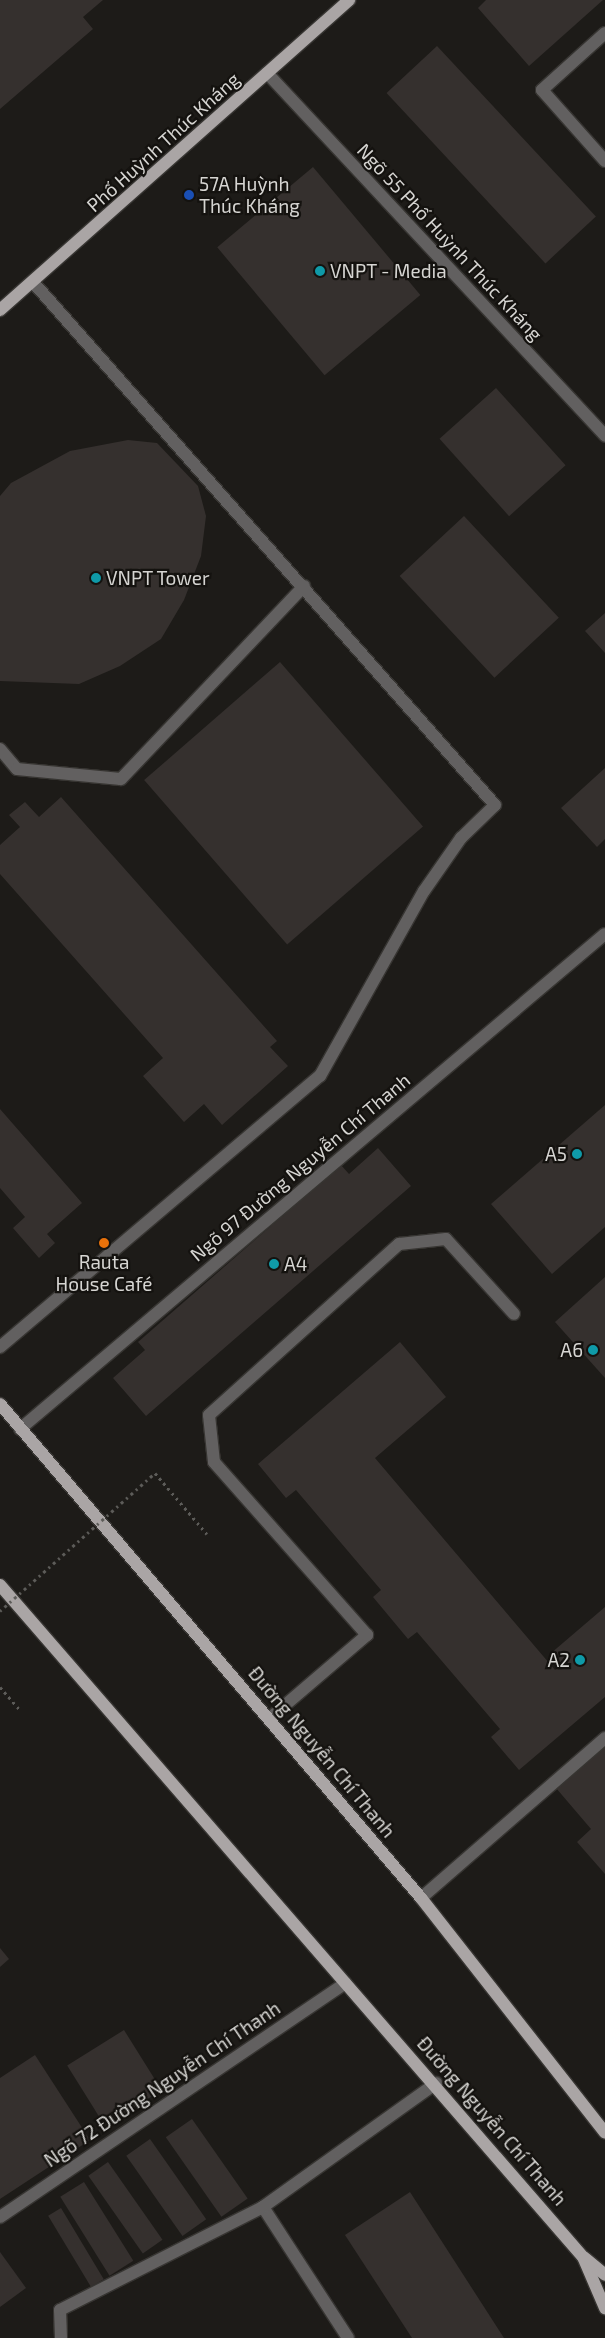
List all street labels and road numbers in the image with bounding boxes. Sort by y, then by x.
street label: Phố Huỳnh Thúc Kháng [82,67,244,217]
street label: Ngõ 55 Phố Huỳnh Thúc Kháng [352,139,548,345]
street label: Ngõ 97 Đường Nguyễn Chí Thanh [185,1068,415,1266]
street label: Đường Nguyễn Chí Thanh [244,1662,400,1842]
street label: Ngõ 72 Đường Nguyễn Chí Thanh [39,1996,285,2172]
street label: Đường Nguyễn Chí Thanh [412,2032,572,2210]

